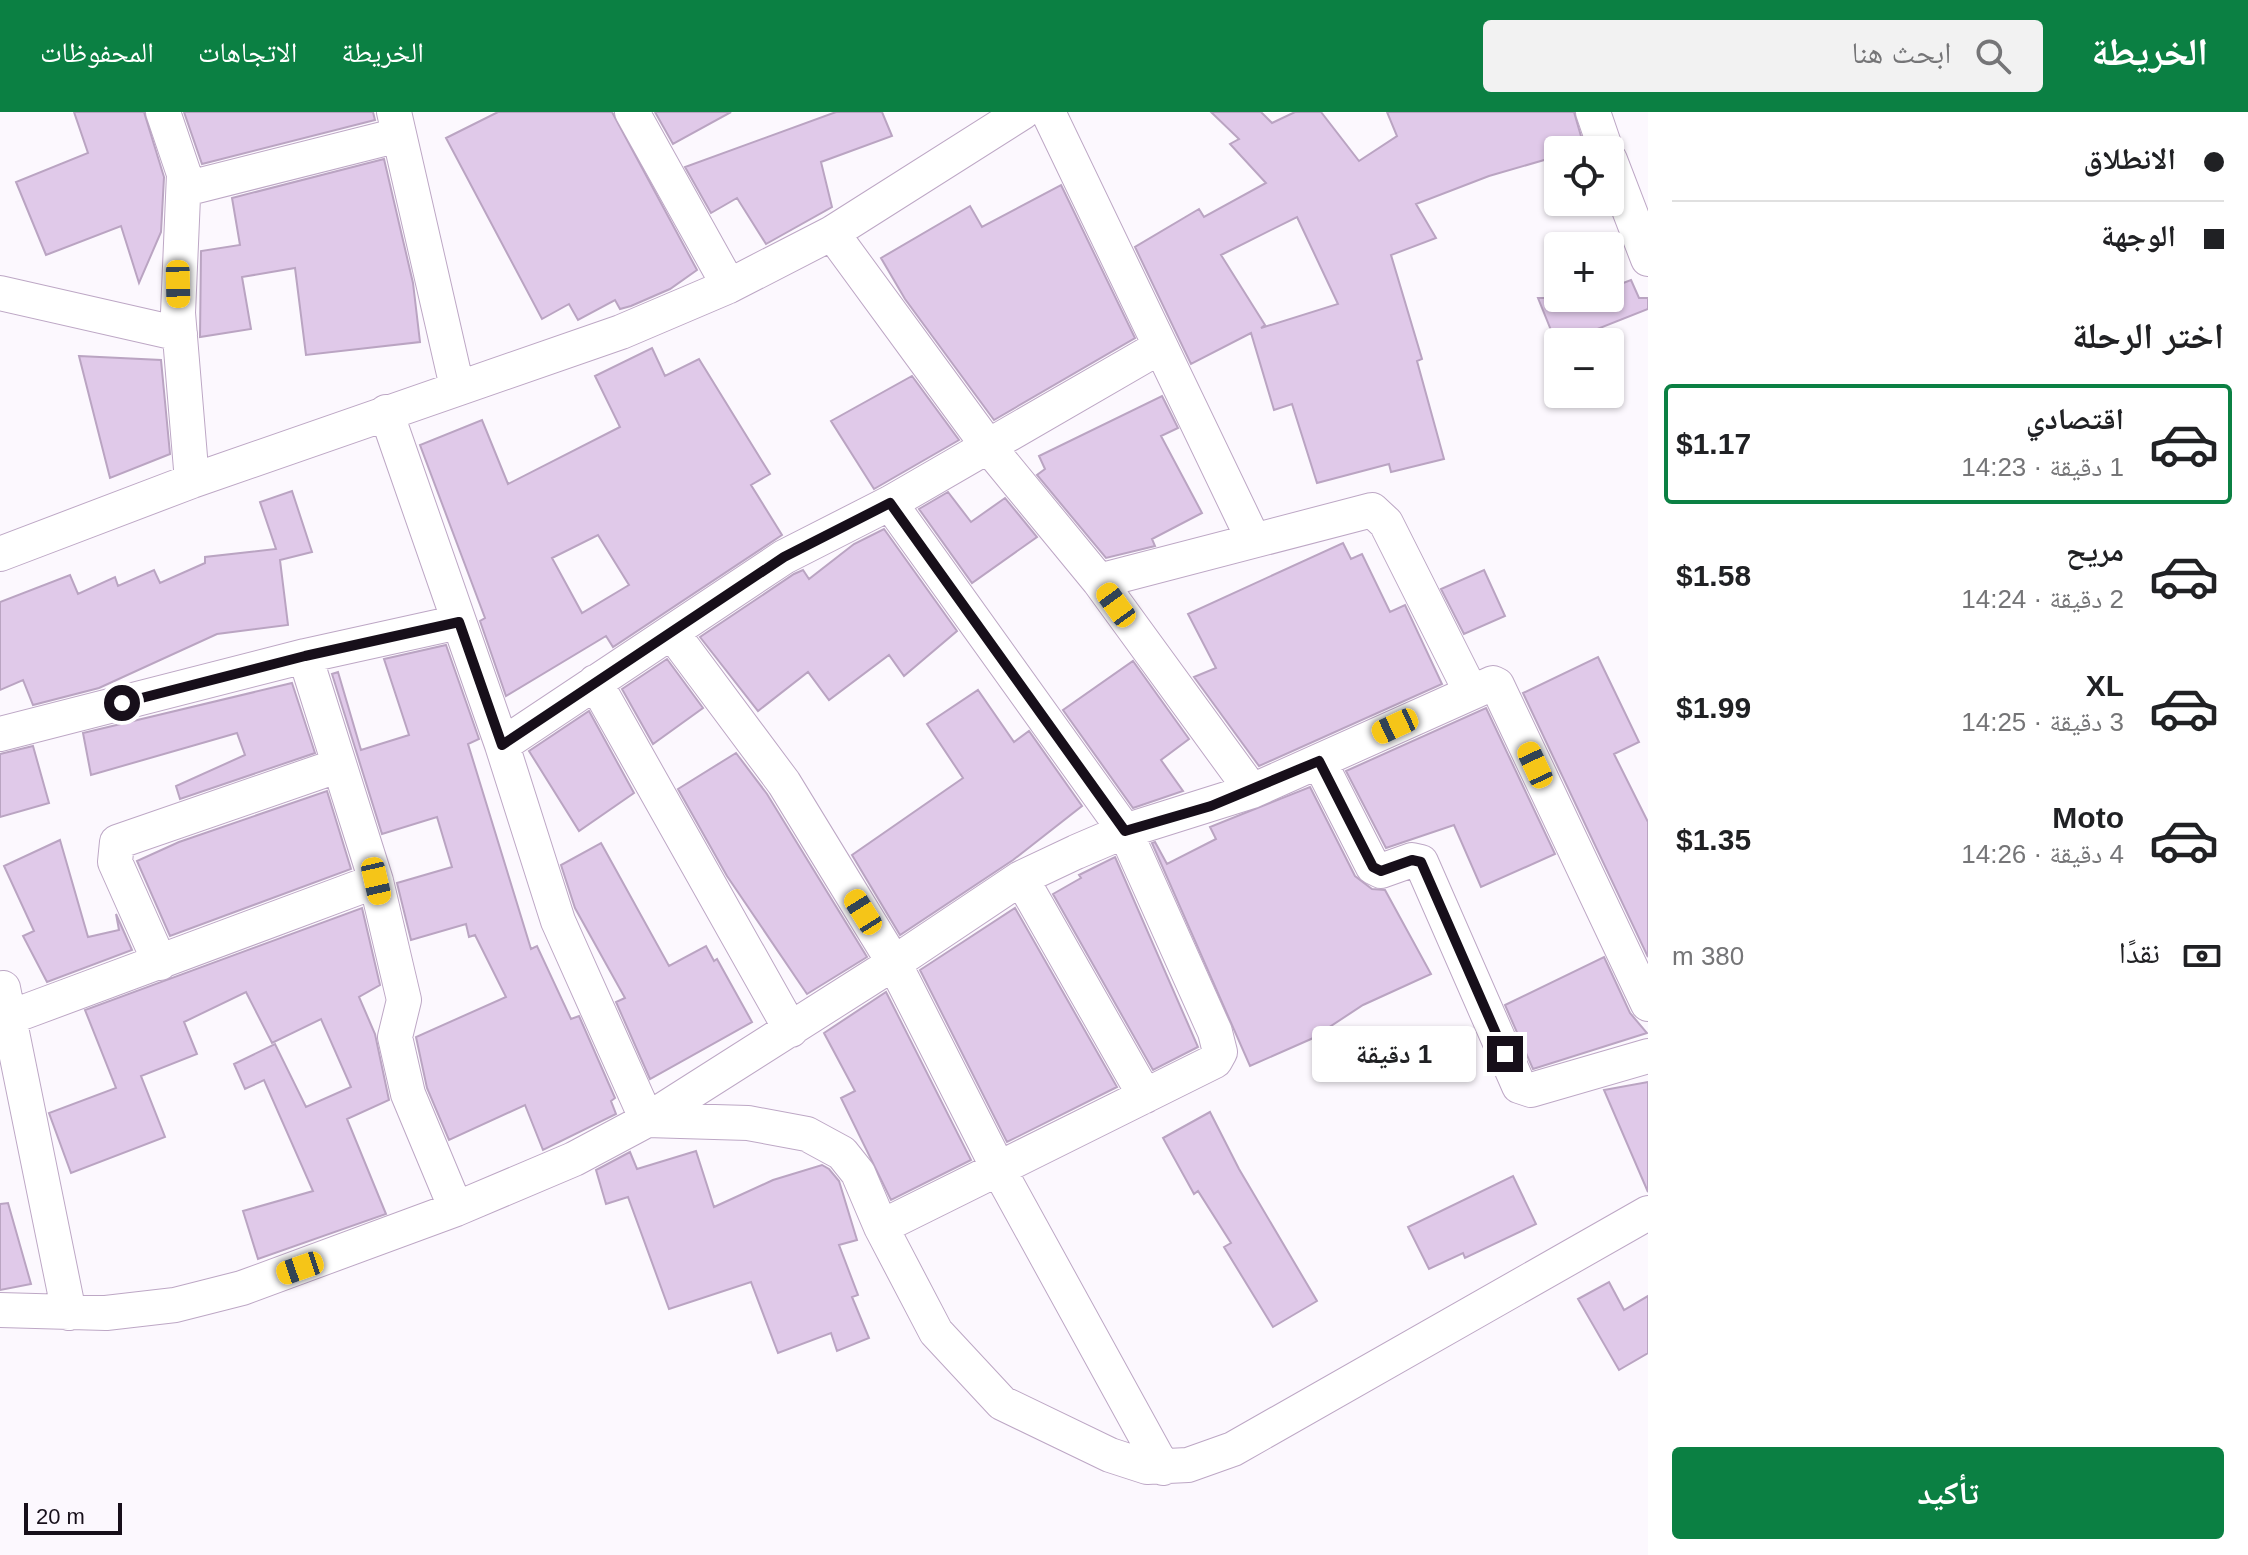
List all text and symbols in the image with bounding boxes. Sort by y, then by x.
search box [1483,20,2043,92]
text: الخريطة [2091,31,2208,73]
icon: search [1971,34,2015,78]
text: ابحث هنا [1852,36,1951,69]
text: المحفوظات [40,37,154,68]
text: الاتجاهات [198,37,297,68]
text: الخريطة [341,37,424,68]
map controls [1544,136,1624,408]
button: locate [1544,136,1624,216]
text: الانطلاق [2083,142,2176,175]
text: الوجهة [2101,219,2176,252]
button: + [1544,232,1624,312]
car [166,260,190,308]
text: اختر الرحلة [2072,315,2224,356]
button: − [1544,328,1624,408]
text: اقتصادي [2026,402,2124,435]
icon: car [2148,408,2220,480]
text: $1.17 [1676,427,1751,460]
text: 1 دقيقة · 14:23 [1961,452,2124,482]
text: مريح [2066,534,2124,567]
icon: car [2148,540,2220,612]
text: $1.58 [1676,559,1751,592]
car [1092,579,1140,631]
text: 2 دقيقة · 14:24 [1961,584,2124,614]
text: XL [2086,669,2124,702]
icon: car [2148,672,2220,744]
route start [104,685,140,721]
text: $1.99 [1676,691,1751,724]
car [1368,705,1422,747]
text: 3 دقيقة · 14:25 [1961,707,2124,737]
car [1514,738,1556,792]
text: Moto [2052,801,2124,834]
icon: car [2148,804,2220,876]
text: $1.35 [1676,823,1751,856]
text: 4 دقيقة · 14:26 [1961,839,2124,869]
car [359,855,393,907]
car [840,885,886,939]
icon: cash [2180,934,2224,978]
text: نقدًا [2119,936,2160,969]
text: 380 m [1672,941,1744,971]
callout: 1 دقيقة [1313,1026,1477,1082]
route end [1487,1036,1523,1072]
text: 1 دقيقة [1356,1039,1432,1069]
car [273,1249,327,1287]
button: تأكيد [1672,1447,2224,1539]
scale bar [24,1499,122,1535]
text: 20 m [36,1504,85,1529]

